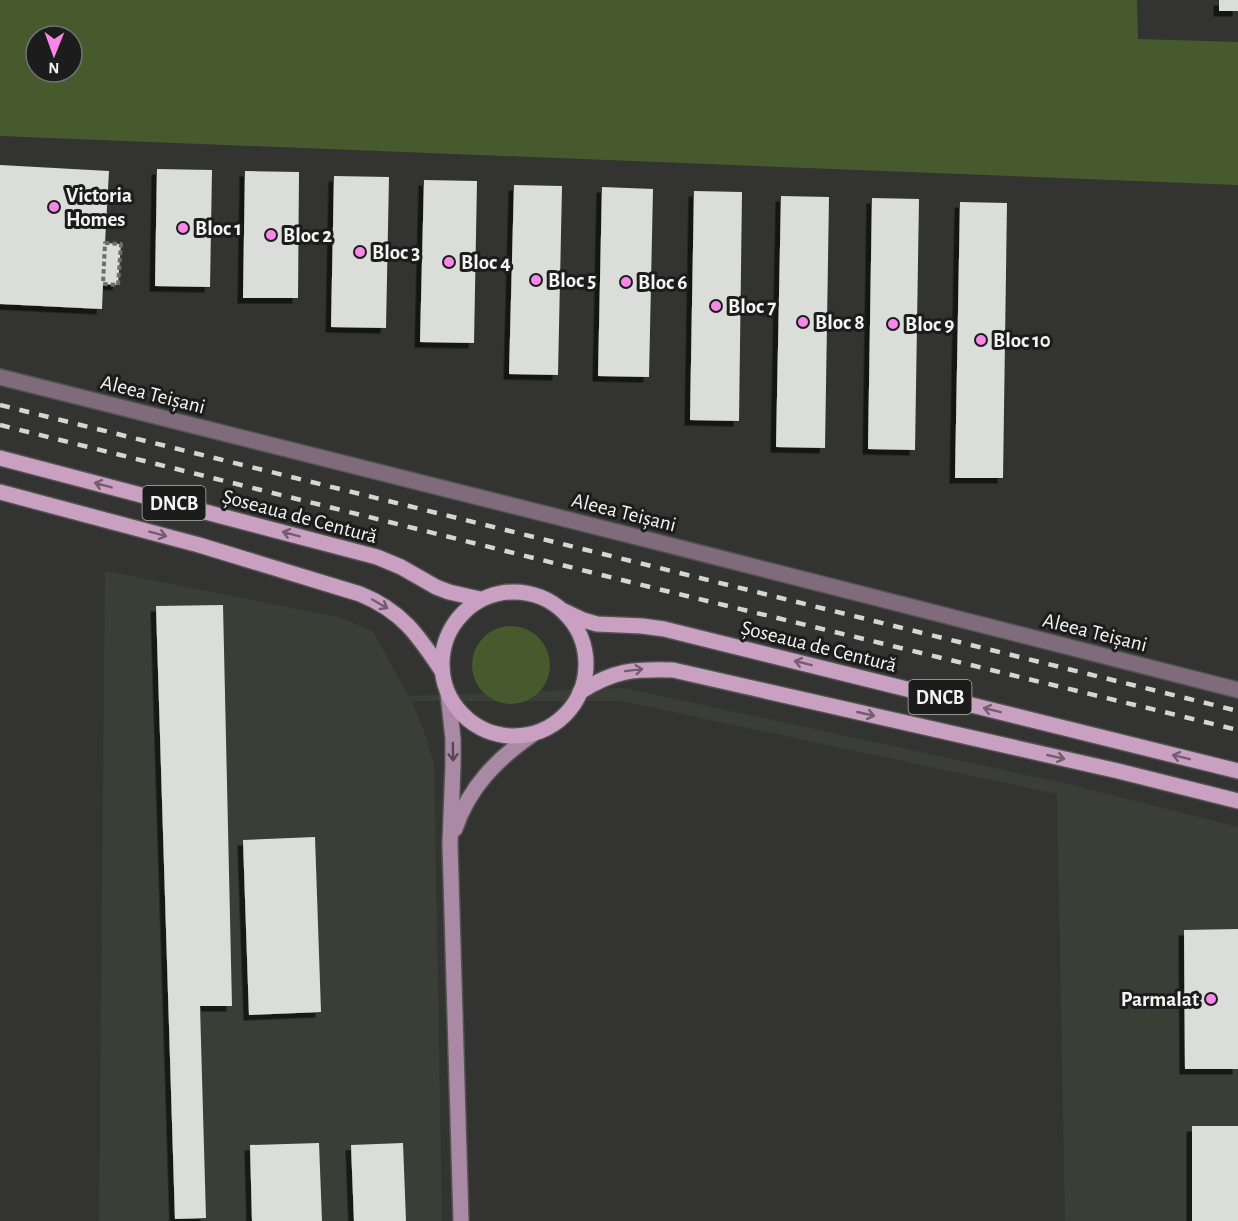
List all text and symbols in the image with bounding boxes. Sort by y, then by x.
north arrow [24,24,84,84]
text: N [48,60,59,76]
place label: Victoria Homes [66,185,132,230]
marker: Victoria Homes [47,200,61,214]
place label: Bloc 1 [195,218,242,239]
marker: Bloc 1 [176,221,190,235]
place label: Bloc 2 [283,225,332,246]
marker: Bloc 2 [264,228,278,242]
place label: Bloc 3 [372,242,420,263]
marker: Bloc 3 [353,245,367,259]
place label: Bloc 4 [461,252,511,273]
marker: Bloc 4 [442,255,456,269]
place label: Bloc 5 [548,270,596,291]
place label: Bloc 6 [638,272,687,293]
marker: Bloc 5 [529,273,543,287]
marker: Bloc 6 [619,275,633,289]
place label: Bloc 7 [728,296,776,317]
marker: Bloc 7 [709,299,723,313]
place label: Bloc 8 [815,312,865,333]
place label: Bloc 9 [905,314,954,335]
marker: Bloc 8 [796,315,810,329]
marker: Bloc 9 [886,317,900,331]
place label: Bloc 10 [993,330,1051,351]
marker: Bloc 10 [974,333,988,347]
street label: Aleea Teișani [98,371,207,420]
one-way arrow [94,478,113,490]
road number: DNCB [142,486,206,520]
street label: Șoseaua de Centură [220,486,380,549]
street label: Aleea Teișani [569,489,678,538]
one-way arrow [282,528,301,540]
one-way arrow [148,529,167,540]
one-way arrow [371,598,388,610]
street label: Aleea Teișani [1040,609,1149,658]
street label: Șoseaua de Centură [739,617,899,678]
one-way arrow [793,657,812,669]
one-way arrow [623,665,643,676]
road number: DNCB [908,680,972,714]
one-way arrow [983,704,1002,716]
one-way arrow [855,709,875,720]
one-way arrow [447,742,459,762]
one-way arrow [1172,750,1191,762]
one-way arrow [1046,752,1065,764]
place label: Parmalat [1121,989,1199,1010]
marker: Parmalat [1204,992,1218,1006]

